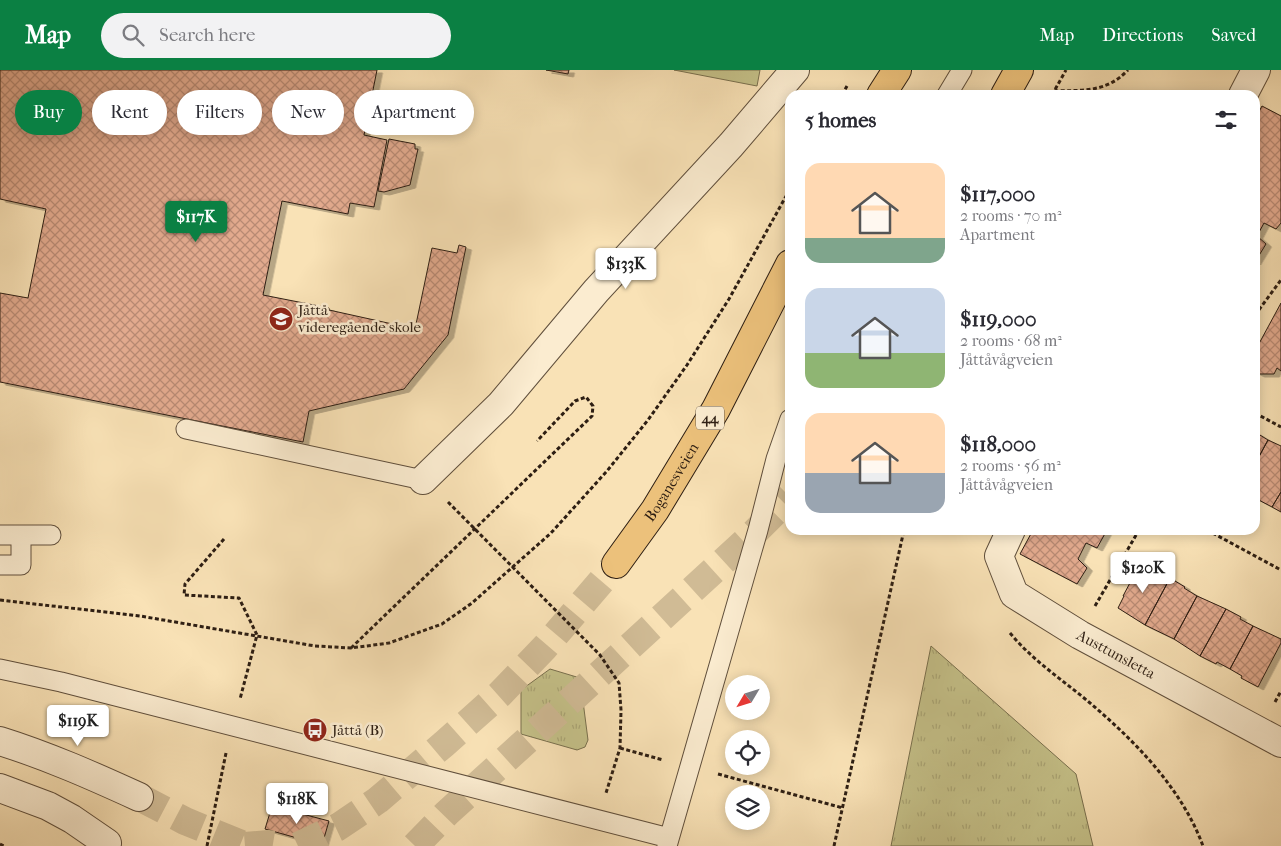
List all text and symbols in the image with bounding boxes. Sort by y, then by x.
search box [101,13,451,58]
text: Map [25,21,71,49]
icon: search [119,21,147,49]
text: Search here [159,24,255,46]
text: Map [1040,25,1074,46]
text: Directions [1102,25,1183,46]
text: Saved [1211,25,1256,46]
chip: Buy [15,90,82,135]
chip: Rent [92,90,167,135]
chip: Filters [177,90,262,135]
chip: New [272,90,344,135]
chip: Apartment [354,90,474,135]
icon: filters [1212,106,1240,134]
text: 5 homes [805,108,876,132]
text: $117,000 [960,182,1035,206]
icon: home [845,183,905,243]
pin: $117K [161,200,231,243]
text: 2 rooms · 70 m² [960,206,1062,225]
text: $117K [176,207,216,226]
text: Apartment [960,225,1035,244]
pin: $133K [591,248,661,290]
text: $133K [606,254,646,273]
place label: Jåttå videregående skole [297,301,422,336]
school or university icon: Jåttå videregående skole [268,306,294,332]
text: $119,000 [960,307,1037,331]
icon: home [845,308,905,368]
text: 2 rooms · 68 m² [960,331,1062,350]
text: Jåttåvågveien [960,350,1053,369]
road number: 44 [696,406,724,429]
text: $118,000 [960,432,1036,456]
icon: home [845,433,905,493]
street label: Boganesveien [641,439,703,525]
text: 2 rooms · 56 m² [960,456,1061,475]
text: Jåttåvågveien [960,475,1053,494]
pin: $120K [1108,552,1178,594]
text: $120K [1121,558,1165,577]
street label: Austtunsletta [1073,626,1159,683]
north arrow [725,675,770,720]
map controls [725,675,770,830]
pin: $119K [43,704,113,747]
text: $119K [58,711,98,730]
bus stop icon: Jåttå (B) [302,717,328,743]
place label: Jåttå (B) [331,721,383,739]
button: locate [725,730,770,775]
pin: $118K [262,782,332,825]
button: layers [725,785,770,830]
text: $118K [277,789,317,808]

